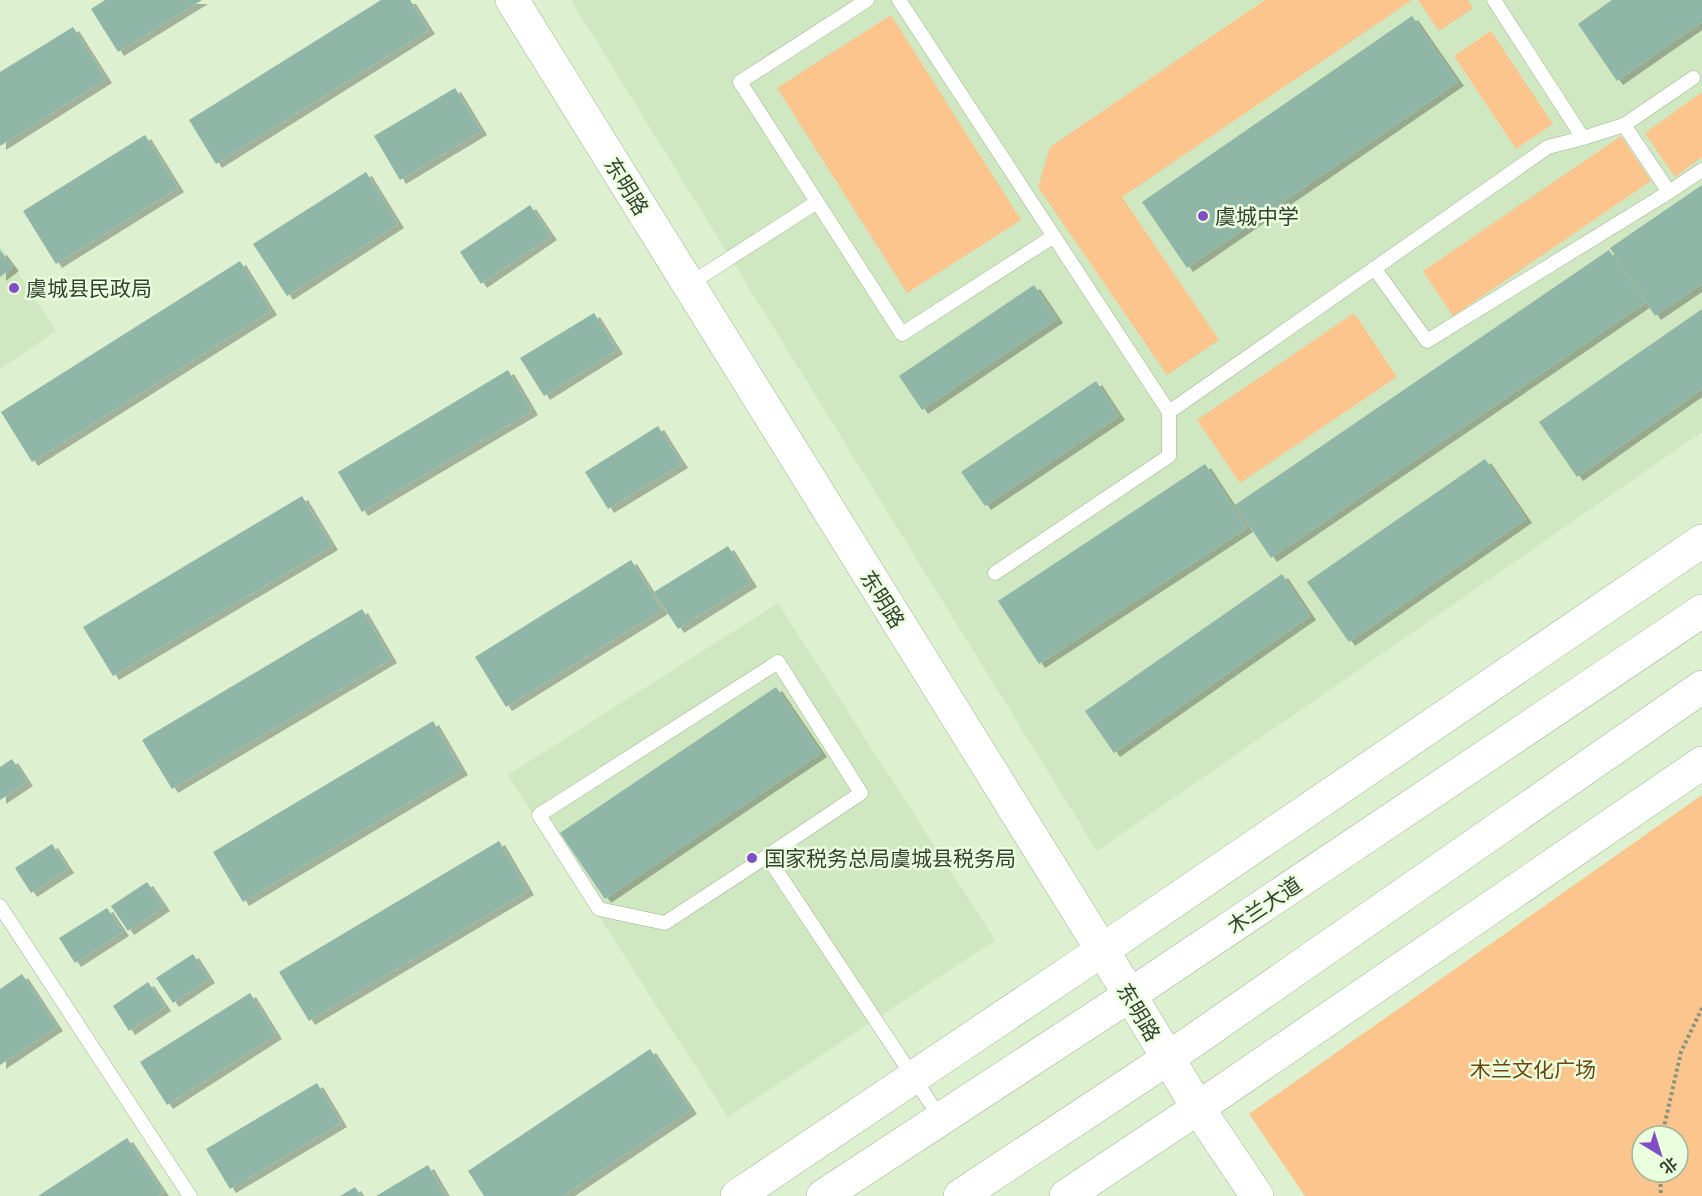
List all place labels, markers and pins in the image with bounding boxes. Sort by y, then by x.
place label: 虞城中学 [1215,204,1299,228]
marker: 虞城中学 [1196,209,1210,223]
place label: 虞城县民政局 [26,276,152,300]
marker: 虞城县民政局 [7,281,21,295]
place label: 国家税务总局虞城县税务局 [764,846,1016,870]
marker: 国家税务总局虞城县税务局 [745,851,759,865]

